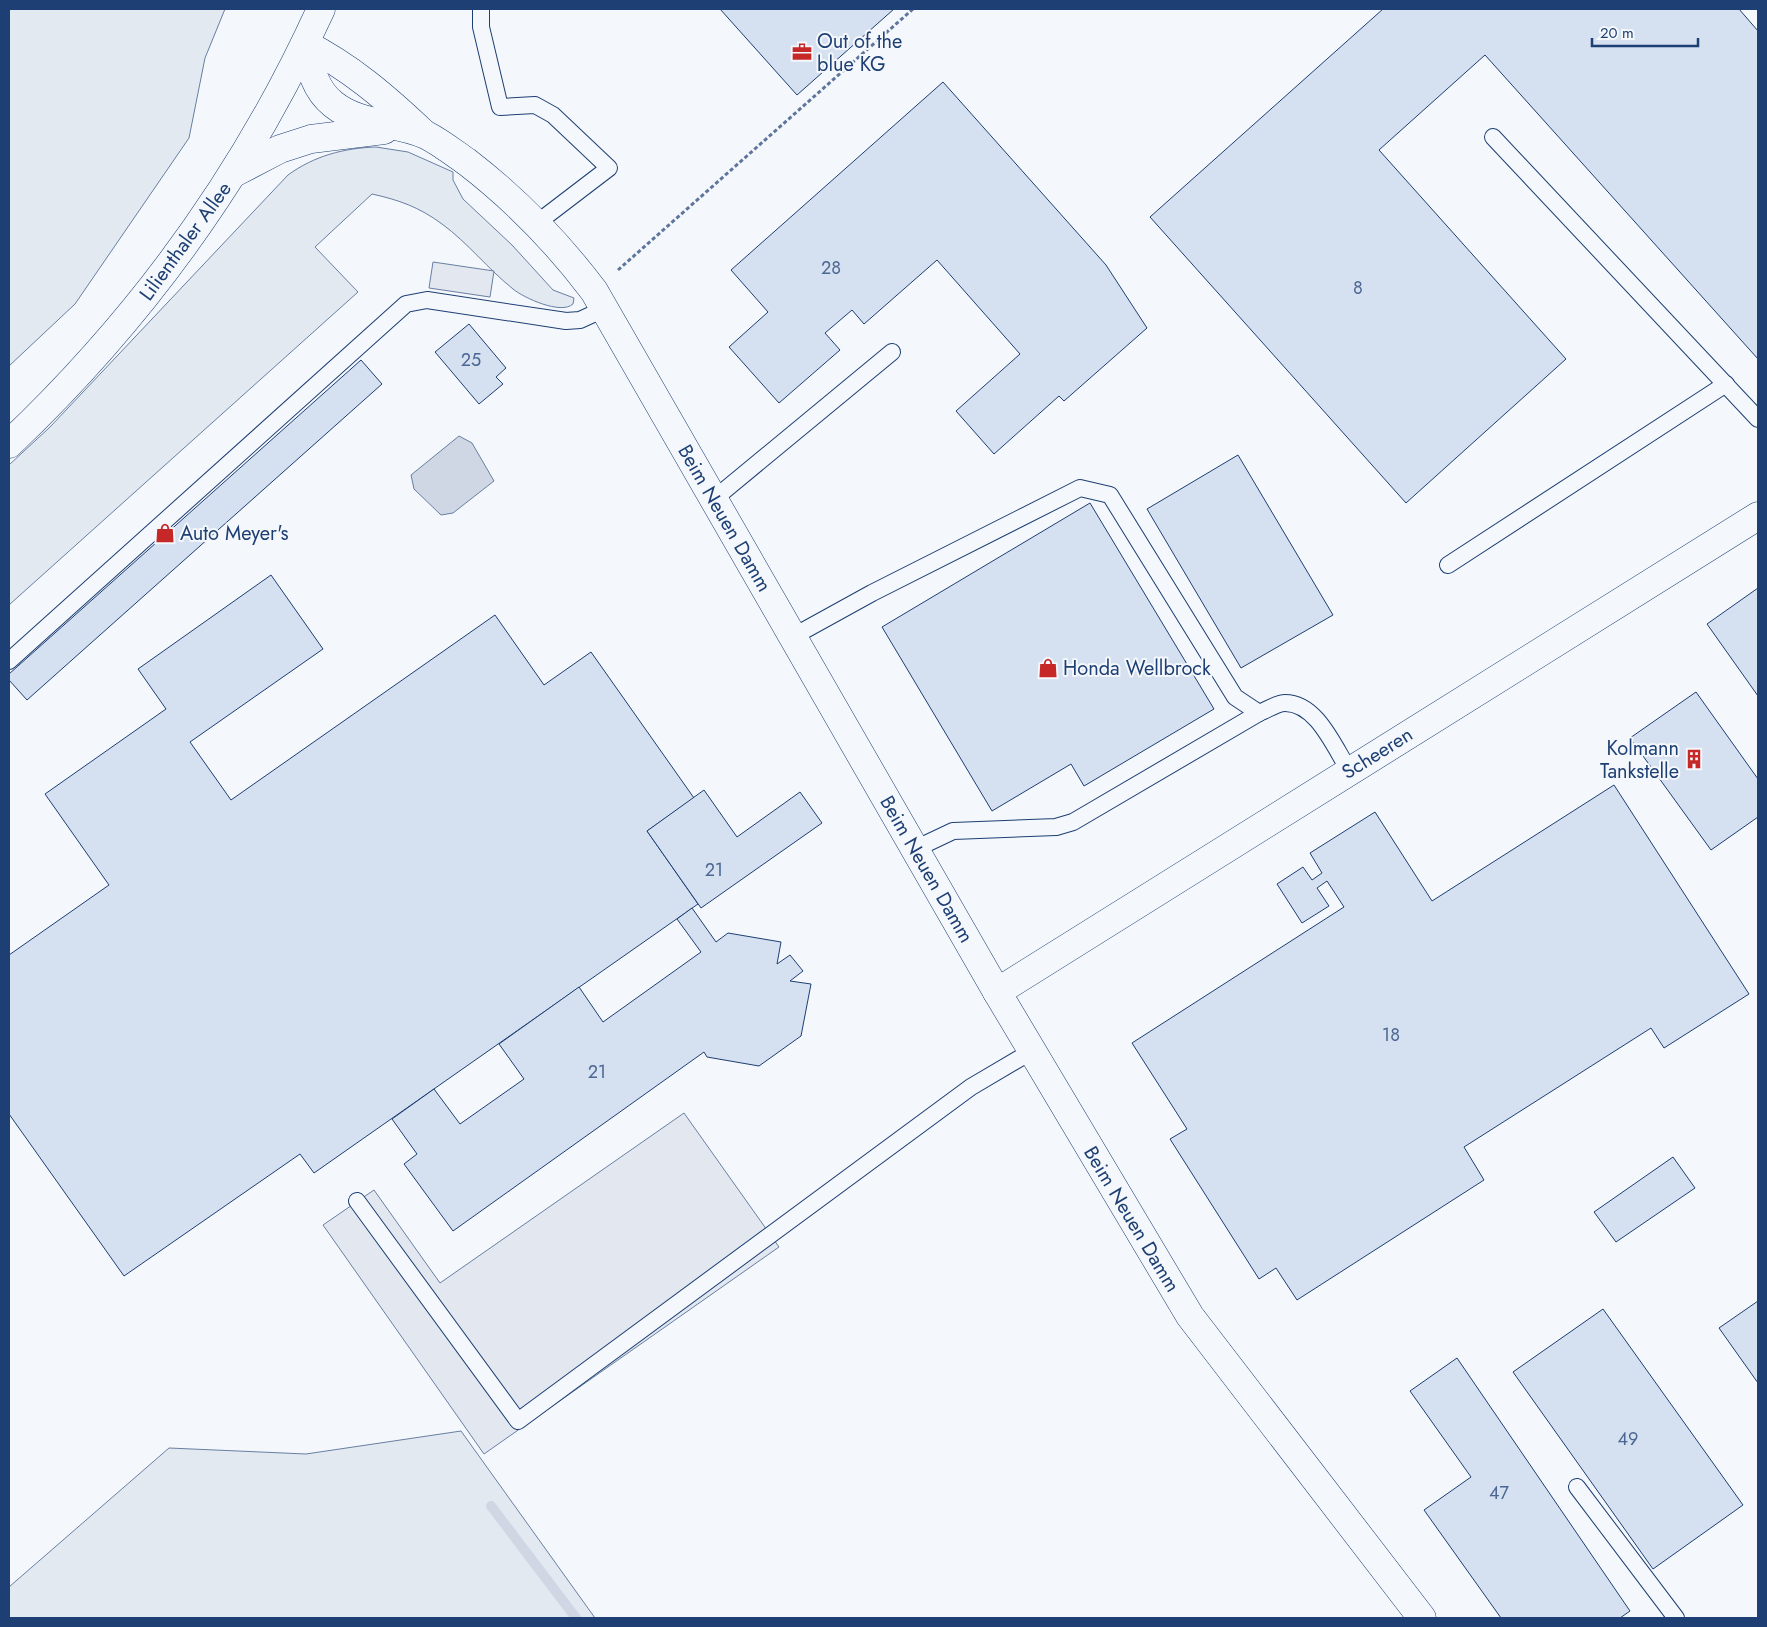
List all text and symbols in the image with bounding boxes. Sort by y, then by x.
scale bar [1592,15,1698,47]
text: 20 m [1600,22,1634,44]
place label: Out of the blue KG [817,27,902,79]
office icon: Out of the blue KG [791,41,813,63]
street label: Lilienthaler Allee [132,176,238,307]
house number: 28 [821,255,841,281]
house number: 8 [1353,275,1363,301]
house number: 25 [461,347,481,373]
street label: Beim Neuen Damm [671,439,779,597]
place label: Auto Meyer's [180,519,289,548]
shop icon: Auto Meyer's [154,522,176,544]
place label: Honda Wellbrock [1063,654,1211,683]
shop icon: Honda Wellbrock [1037,657,1059,679]
street label: Scheeren [1336,720,1418,787]
place label: Kolmann Tankstelle [1600,734,1679,786]
building icon: Kolmann Tankstelle [1683,748,1705,770]
street label: Beim Neuen Damm [873,790,981,948]
house number: 21 [705,857,723,883]
house number: 18 [1382,1022,1400,1048]
house number: 21 [588,1059,606,1085]
street label: Beim Neuen Damm [1076,1141,1187,1298]
house number: 49 [1618,1426,1638,1452]
house number: 47 [1489,1480,1510,1506]

